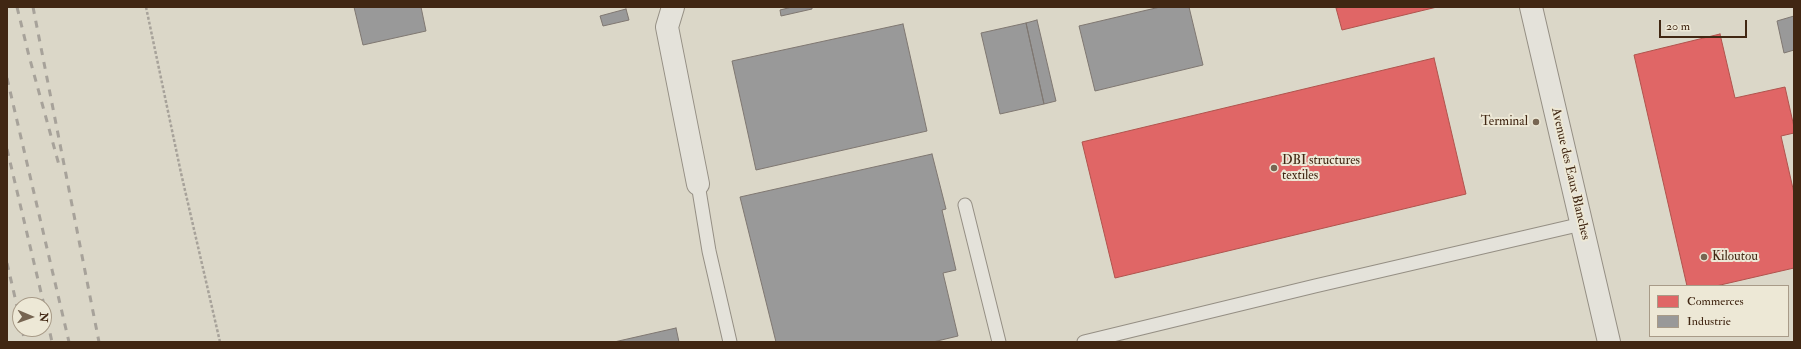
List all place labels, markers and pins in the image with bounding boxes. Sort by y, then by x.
place label: Terminal [1481,114,1528,130]
marker: Terminal [1531,117,1541,127]
place label: DBI structures textiles [1282,153,1360,184]
marker: DBI structures textiles [1269,163,1279,173]
place label: Kiloutou [1712,249,1758,265]
marker: Kiloutou [1699,252,1709,262]

